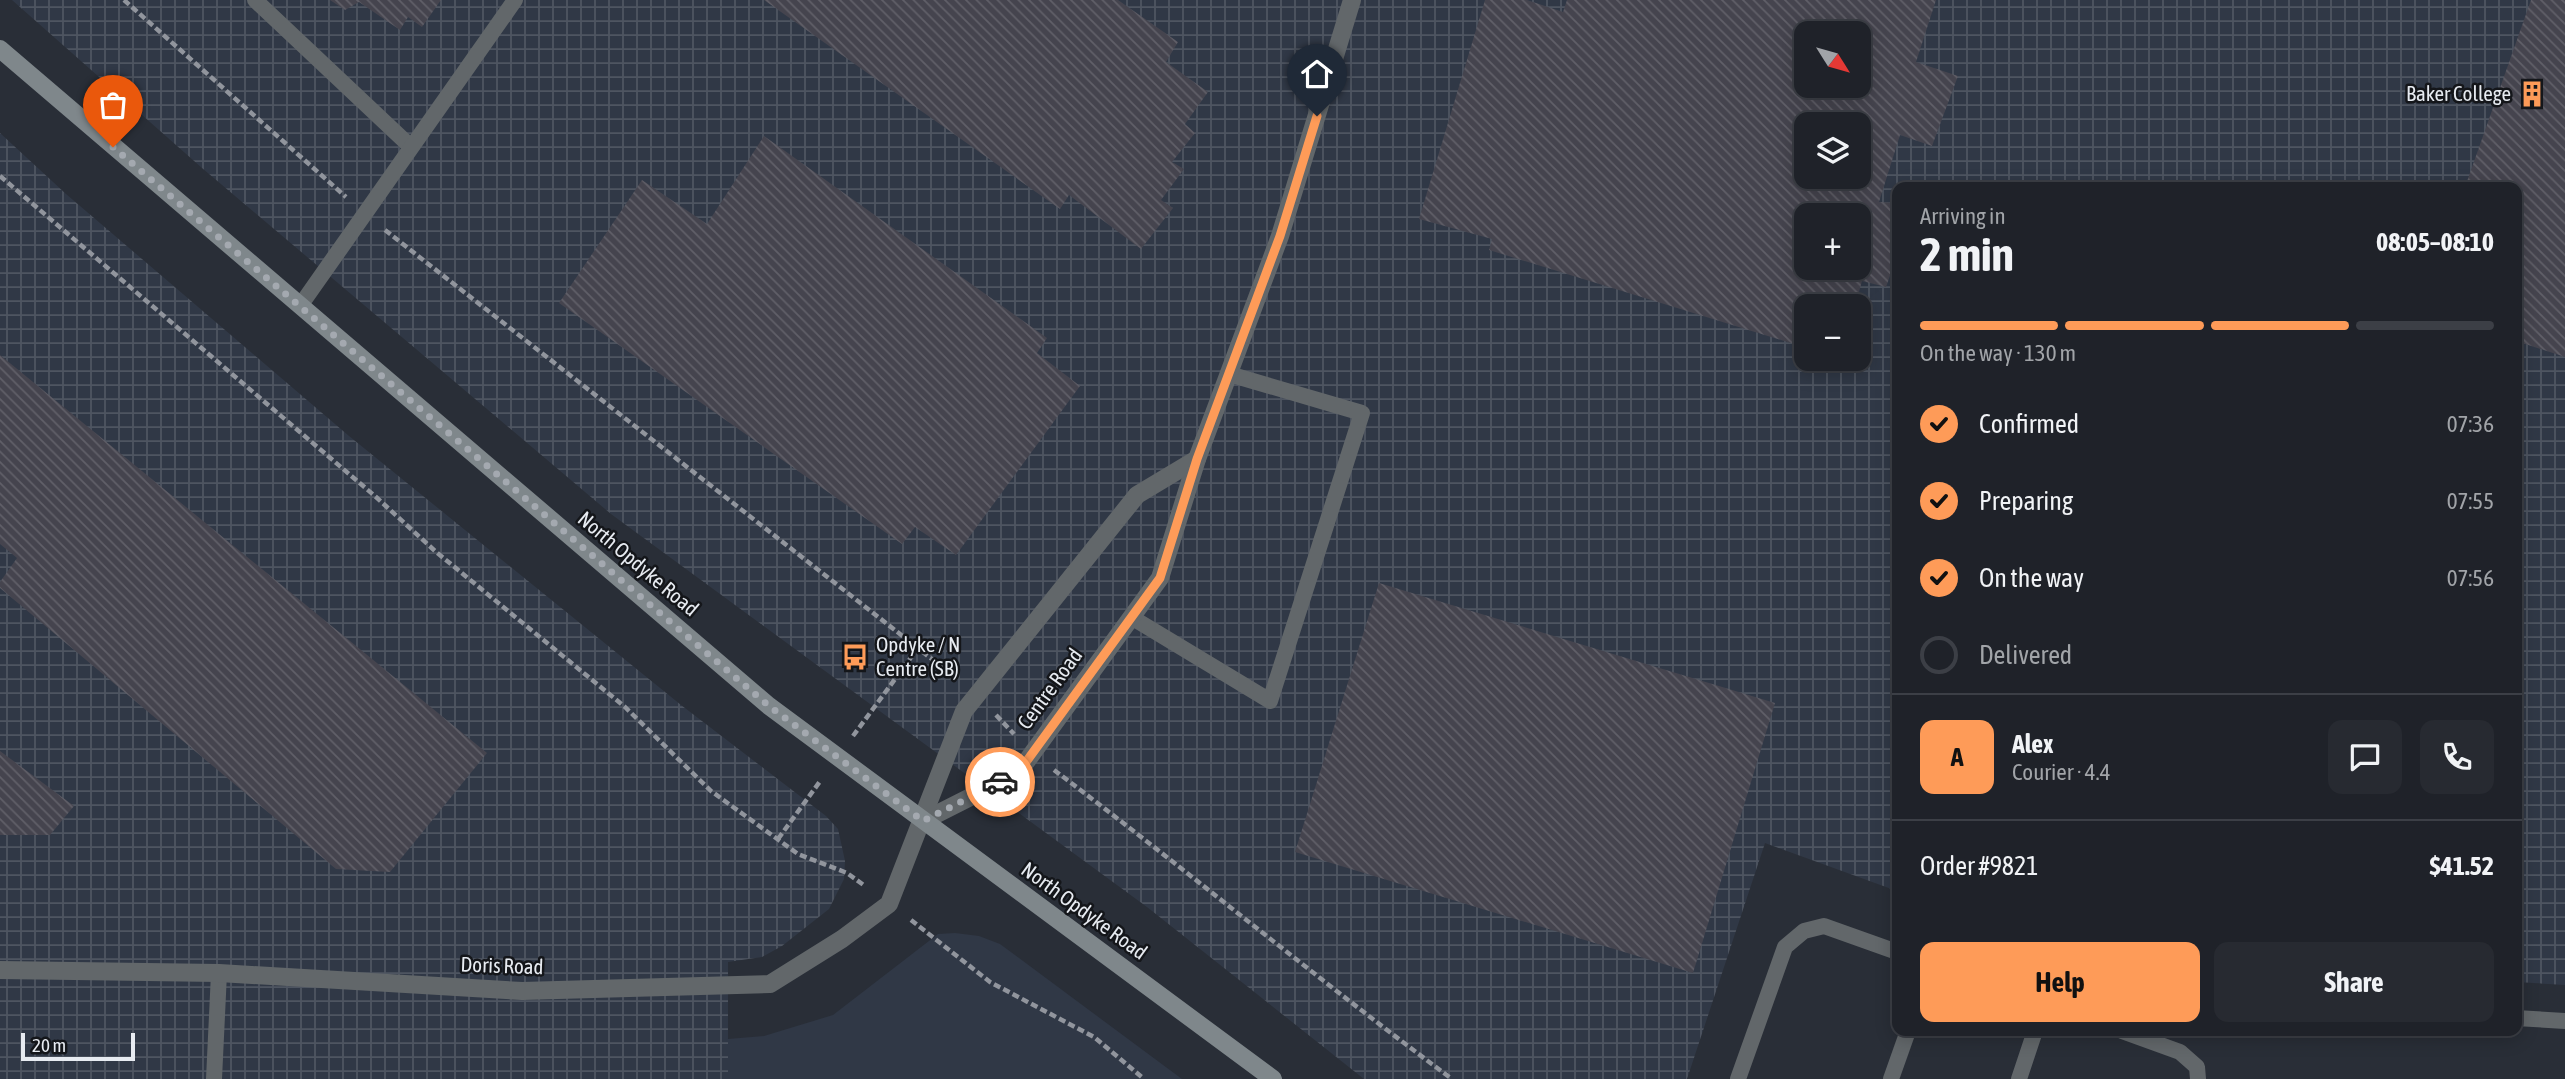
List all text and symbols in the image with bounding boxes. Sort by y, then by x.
north arrow [1794,21,1871,98]
map controls [1794,21,1871,371]
pin [1287,44,1347,116]
icon: home [1298,55,1336,93]
pin [83,75,143,147]
building icon: Baker College [2517,79,2547,109]
place label: Baker College [2406,81,2511,105]
icon: bag [94,86,132,124]
button: layers [1794,112,1871,189]
button: + [1794,203,1871,280]
text: Arriving in [1920,203,2006,229]
text: 08:05–08:10 [2376,227,2494,257]
text: 2 min [1920,228,2014,281]
button: − [1794,294,1871,371]
text: On the way · 130 m [1920,340,2076,366]
icon: check [1920,405,1958,443]
text: Confirmed [1979,409,2079,439]
text: 07:36 [2447,411,2494,437]
icon: check [1920,482,1958,520]
text: Preparing [1979,486,2073,516]
text: 07:55 [2447,488,2494,514]
street label: North Opdyke Road [574,506,704,620]
icon: check [1920,559,1958,597]
text: On the way [1979,563,2084,593]
text: 07:56 [2447,565,2494,591]
place label: Opdyke / N Centre (SB) [876,632,960,680]
text: Delivered [1979,640,2072,670]
bus stop icon: Opdyke / N Centre (SB) [840,642,870,672]
street label: Centre Road [1012,643,1087,733]
button: chat [2328,720,2402,794]
button: phone [2420,720,2494,794]
text: Alex [2012,729,2053,759]
text: A [1951,742,1963,772]
courier [965,747,1035,817]
text: Courier · 4.4 [2012,759,2111,785]
icon: car [981,763,1019,801]
text: Order #9821 [1920,851,2039,881]
text: $41.52 [2430,851,2494,881]
street label: North Opdyke Road [1017,857,1152,964]
button: Help [1920,942,2200,1022]
button: Share [2214,942,2494,1022]
street label: Doris Road [460,952,544,978]
scale bar [21,1030,135,1062]
text: 20 m [32,1034,66,1056]

